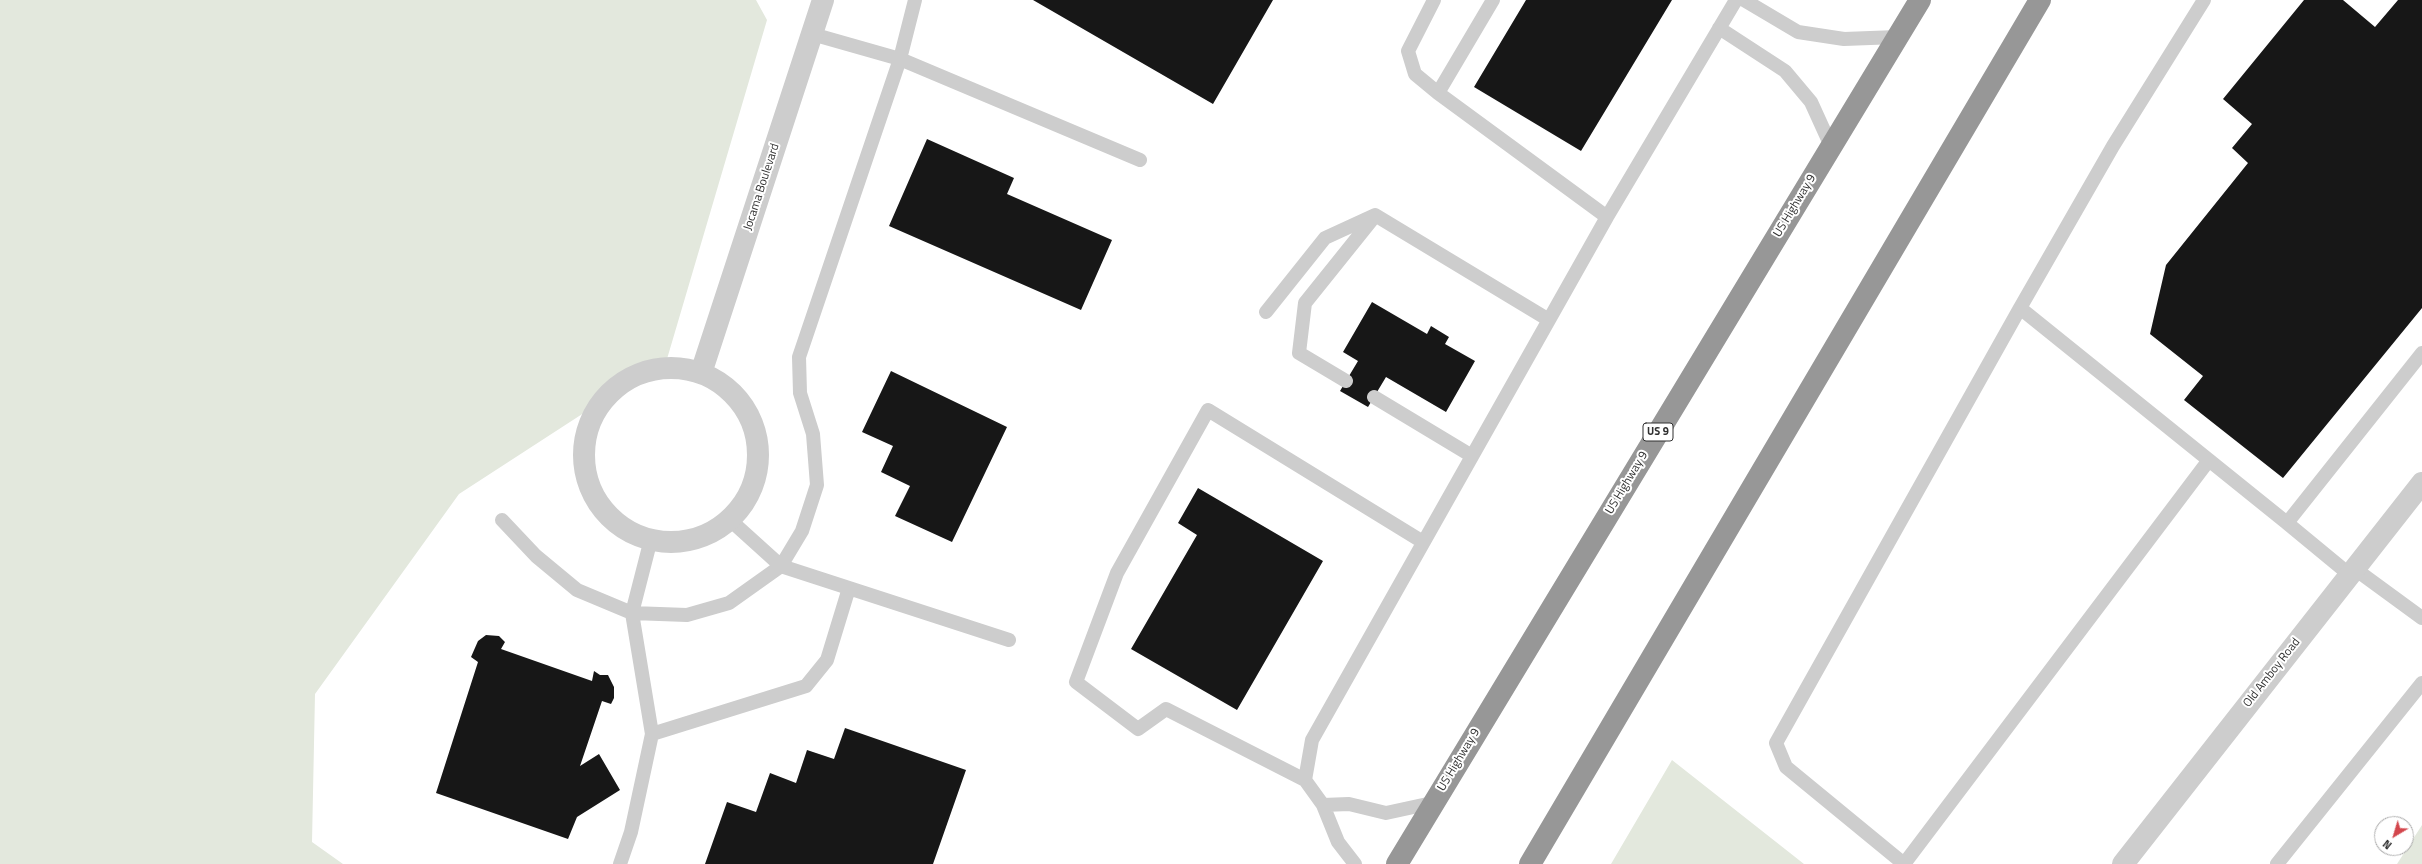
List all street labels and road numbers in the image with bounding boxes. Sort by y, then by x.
street label: Jocama Boulevard [741,142,783,232]
street label: US Highway 9 [1771,172,1819,240]
road number: US 9 [1643,423,1673,441]
street label: US Highway 9 [1603,449,1651,517]
street label: Old Amboy Road [2241,636,2303,710]
street label: US Highway 9 [1435,726,1483,794]

